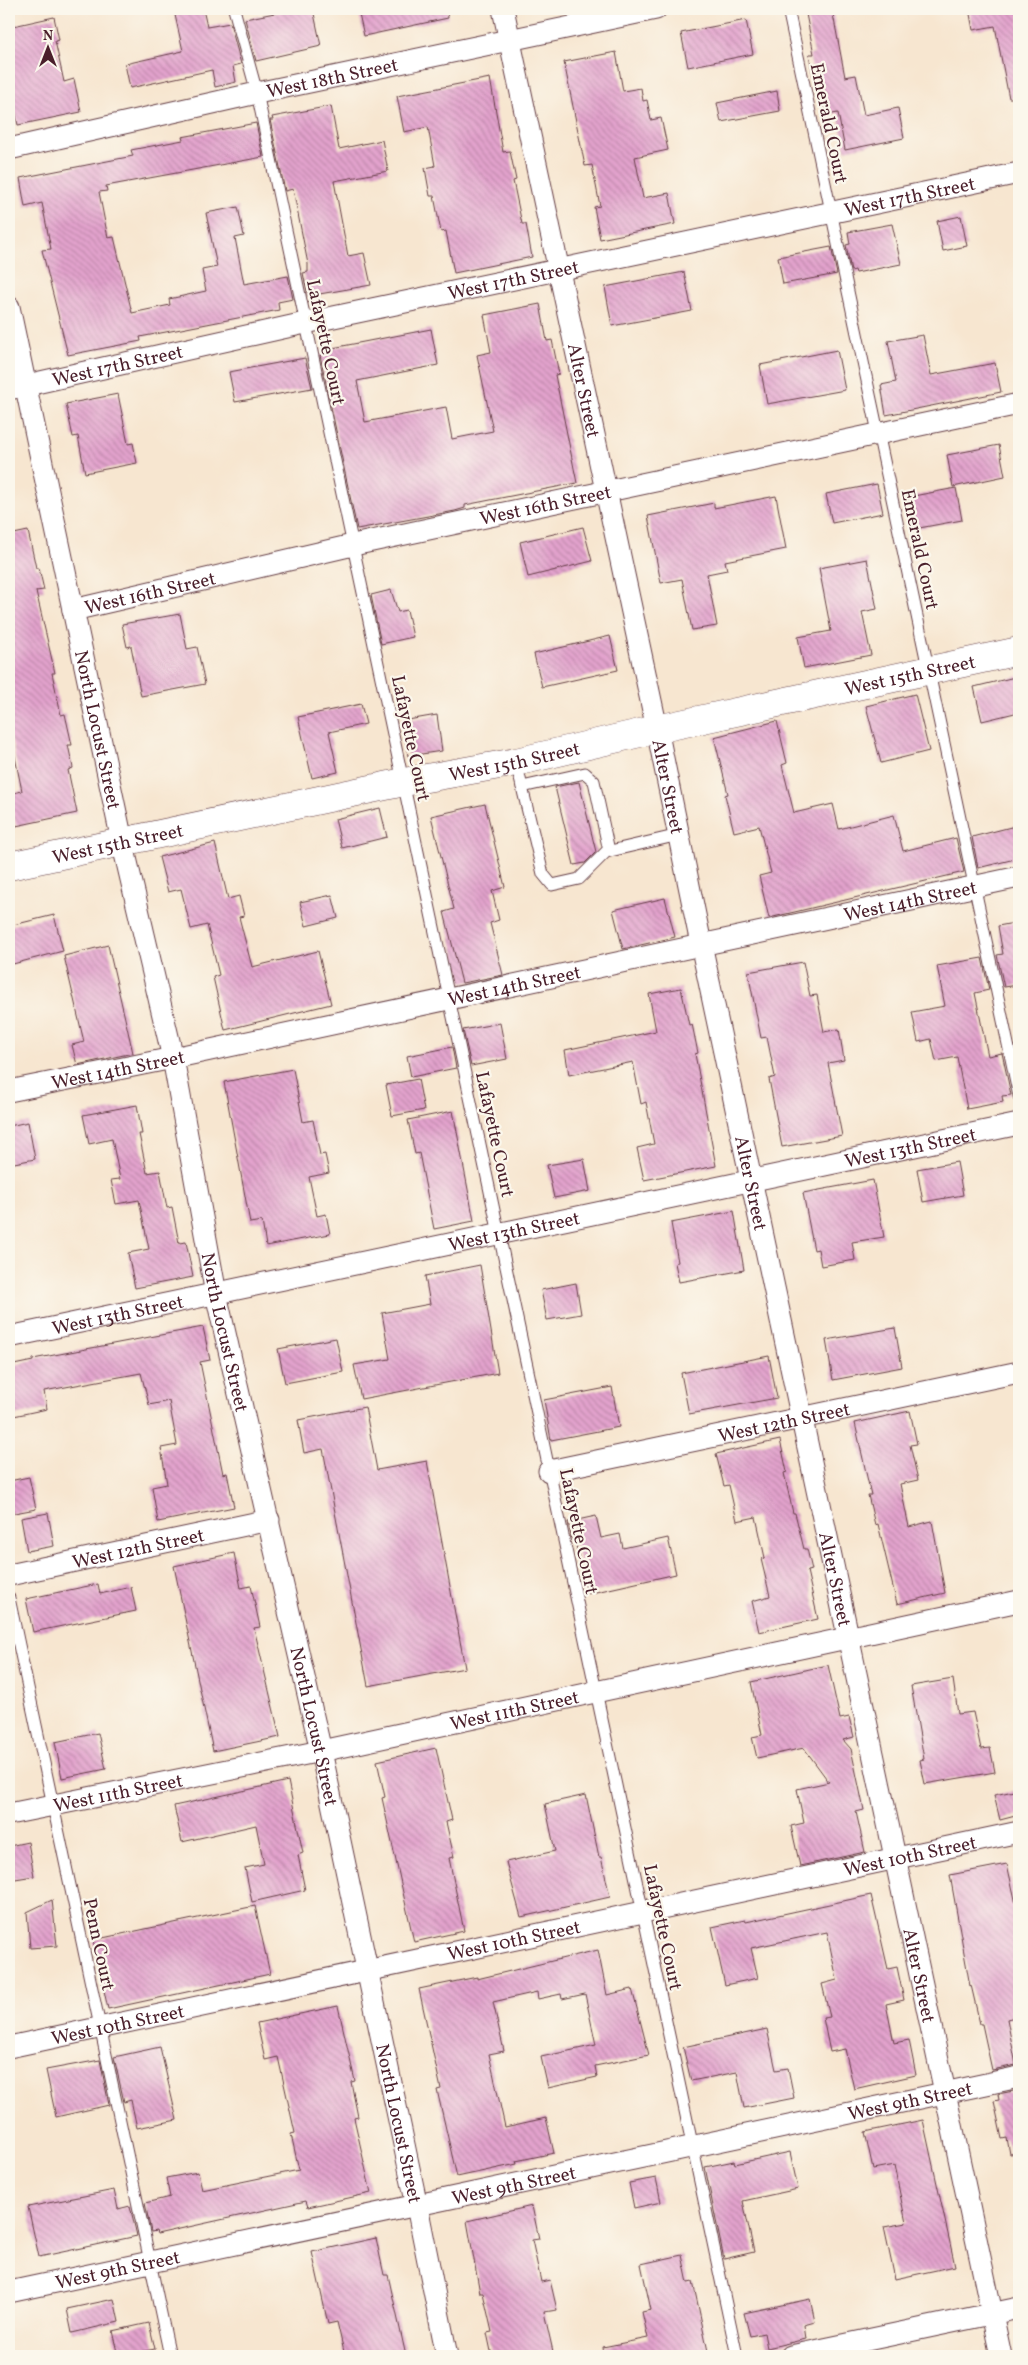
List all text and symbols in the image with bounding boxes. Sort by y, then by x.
north arrow [22,22,72,72]
text: N [43,27,53,46]
street label: West 18th Street [264,53,401,106]
street label: Emerald Court [803,61,854,186]
street label: West 17th Street [842,171,978,224]
street label: West 17th Street [446,255,582,308]
street label: Lafayette Court [299,277,351,408]
street label: West 17th Street [50,340,186,394]
street label: Alter Street [560,341,605,441]
street label: West 16th Street [478,480,614,533]
street label: Emerald Court [894,487,945,612]
street label: West 16th Street [82,566,219,622]
street label: North Locust Street [67,648,126,813]
street label: West 15th Street [842,650,978,703]
street label: Lafayette Court [384,673,436,804]
street label: West 15th Street [447,736,583,789]
street label: Alter Street [644,737,689,837]
street label: West 15th Street [50,818,186,871]
street label: West 14th Street [841,875,980,929]
street label: West 14th Street [445,960,584,1014]
street label: West 14th Street [49,1045,188,1097]
street label: Lafayette Court [468,1069,520,1200]
street label: West 13th Street [842,1122,979,1175]
street label: Alter Street [727,1134,773,1233]
street label: West 13th Street [446,1206,583,1259]
street label: North Locust Street [194,1251,254,1415]
street label: West 13th Street [50,1289,187,1343]
street label: West 12th Street [716,1397,853,1450]
street label: Lafayette Court [552,1466,604,1597]
street label: West 12th Street [70,1523,207,1576]
street label: Alter Street [811,1530,857,1630]
street label: North Locust Street [282,1644,343,1809]
street label: West 11th Street [448,1685,582,1738]
street label: West 11th Street [51,1768,186,1820]
street label: West 10th Street [841,1830,980,1884]
street label: Lafayette Court [636,1862,688,1993]
street label: Penn Court [76,1896,121,1993]
street label: West 10th Street [445,1915,583,1968]
street label: Alter Street [895,1926,941,2026]
street label: West 10th Street [49,1999,187,2053]
street label: North Locust Street [368,2042,427,2206]
street label: West 9th Street [846,2076,975,2128]
street label: West 9th Street [449,2161,579,2212]
street label: West 9th Street [53,2245,183,2297]

